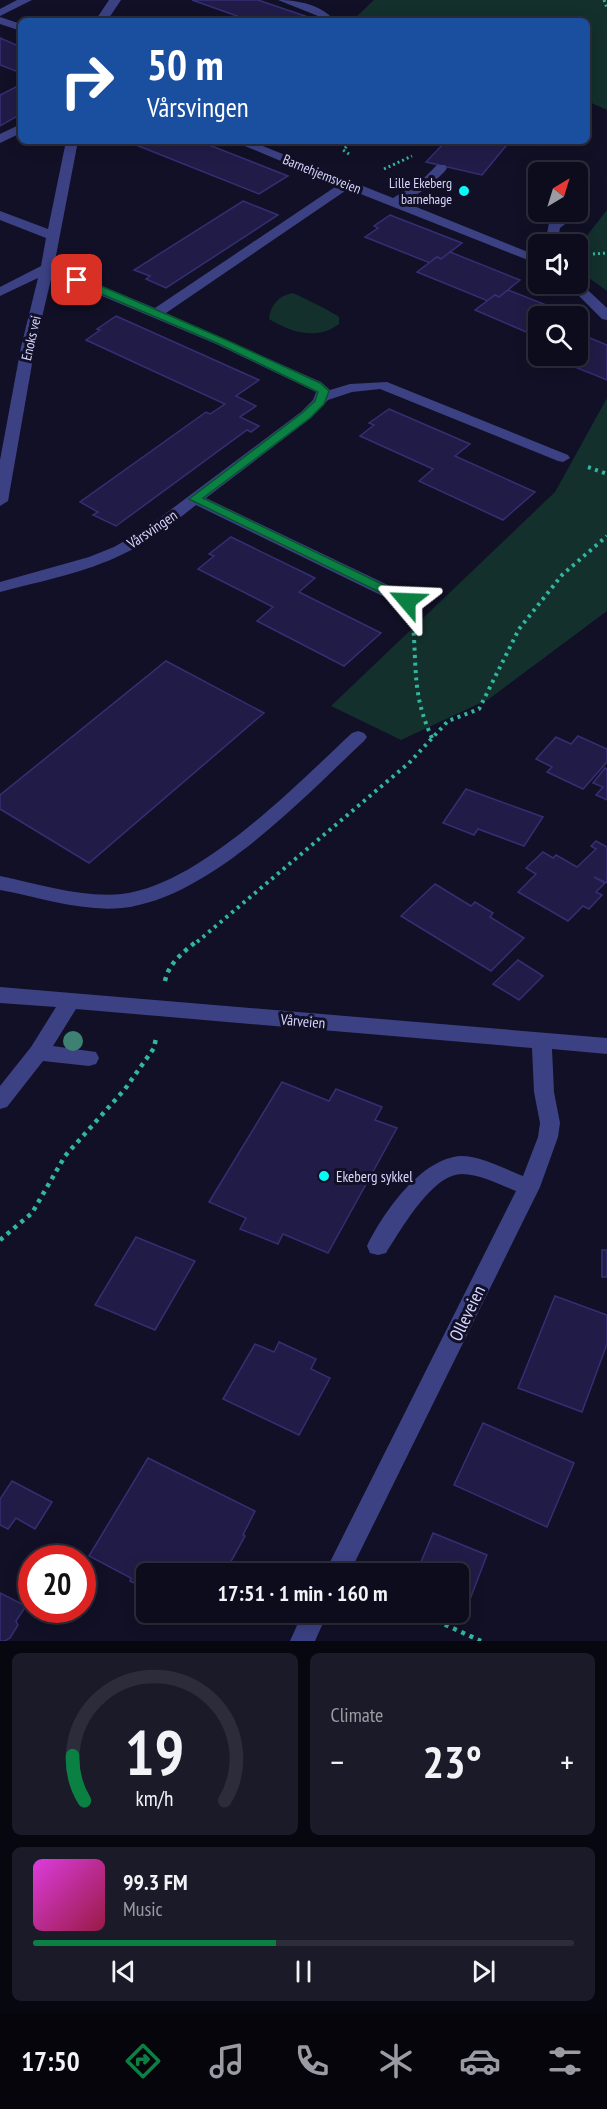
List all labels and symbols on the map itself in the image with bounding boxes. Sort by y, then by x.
street label: Barnehjemsveien [280,150,364,198]
north arrow [528,162,588,222]
place label: Lille Ekeberg barnehage [389,174,452,208]
marker: Lille Ekeberg barnehage [457,184,471,198]
pin [51,254,102,305]
street label: Enoks vei [17,314,45,362]
street label: Vårsvingen [122,505,181,553]
position arrow [375,569,439,633]
street label: Vårveien [279,1010,326,1032]
place label: Ekeberg sykkel [336,1167,413,1186]
marker: Ekeberg sykkel [317,1169,331,1183]
street label: Olleveien [444,1281,490,1345]
speed limit sign: 20 [18,1545,96,1623]

